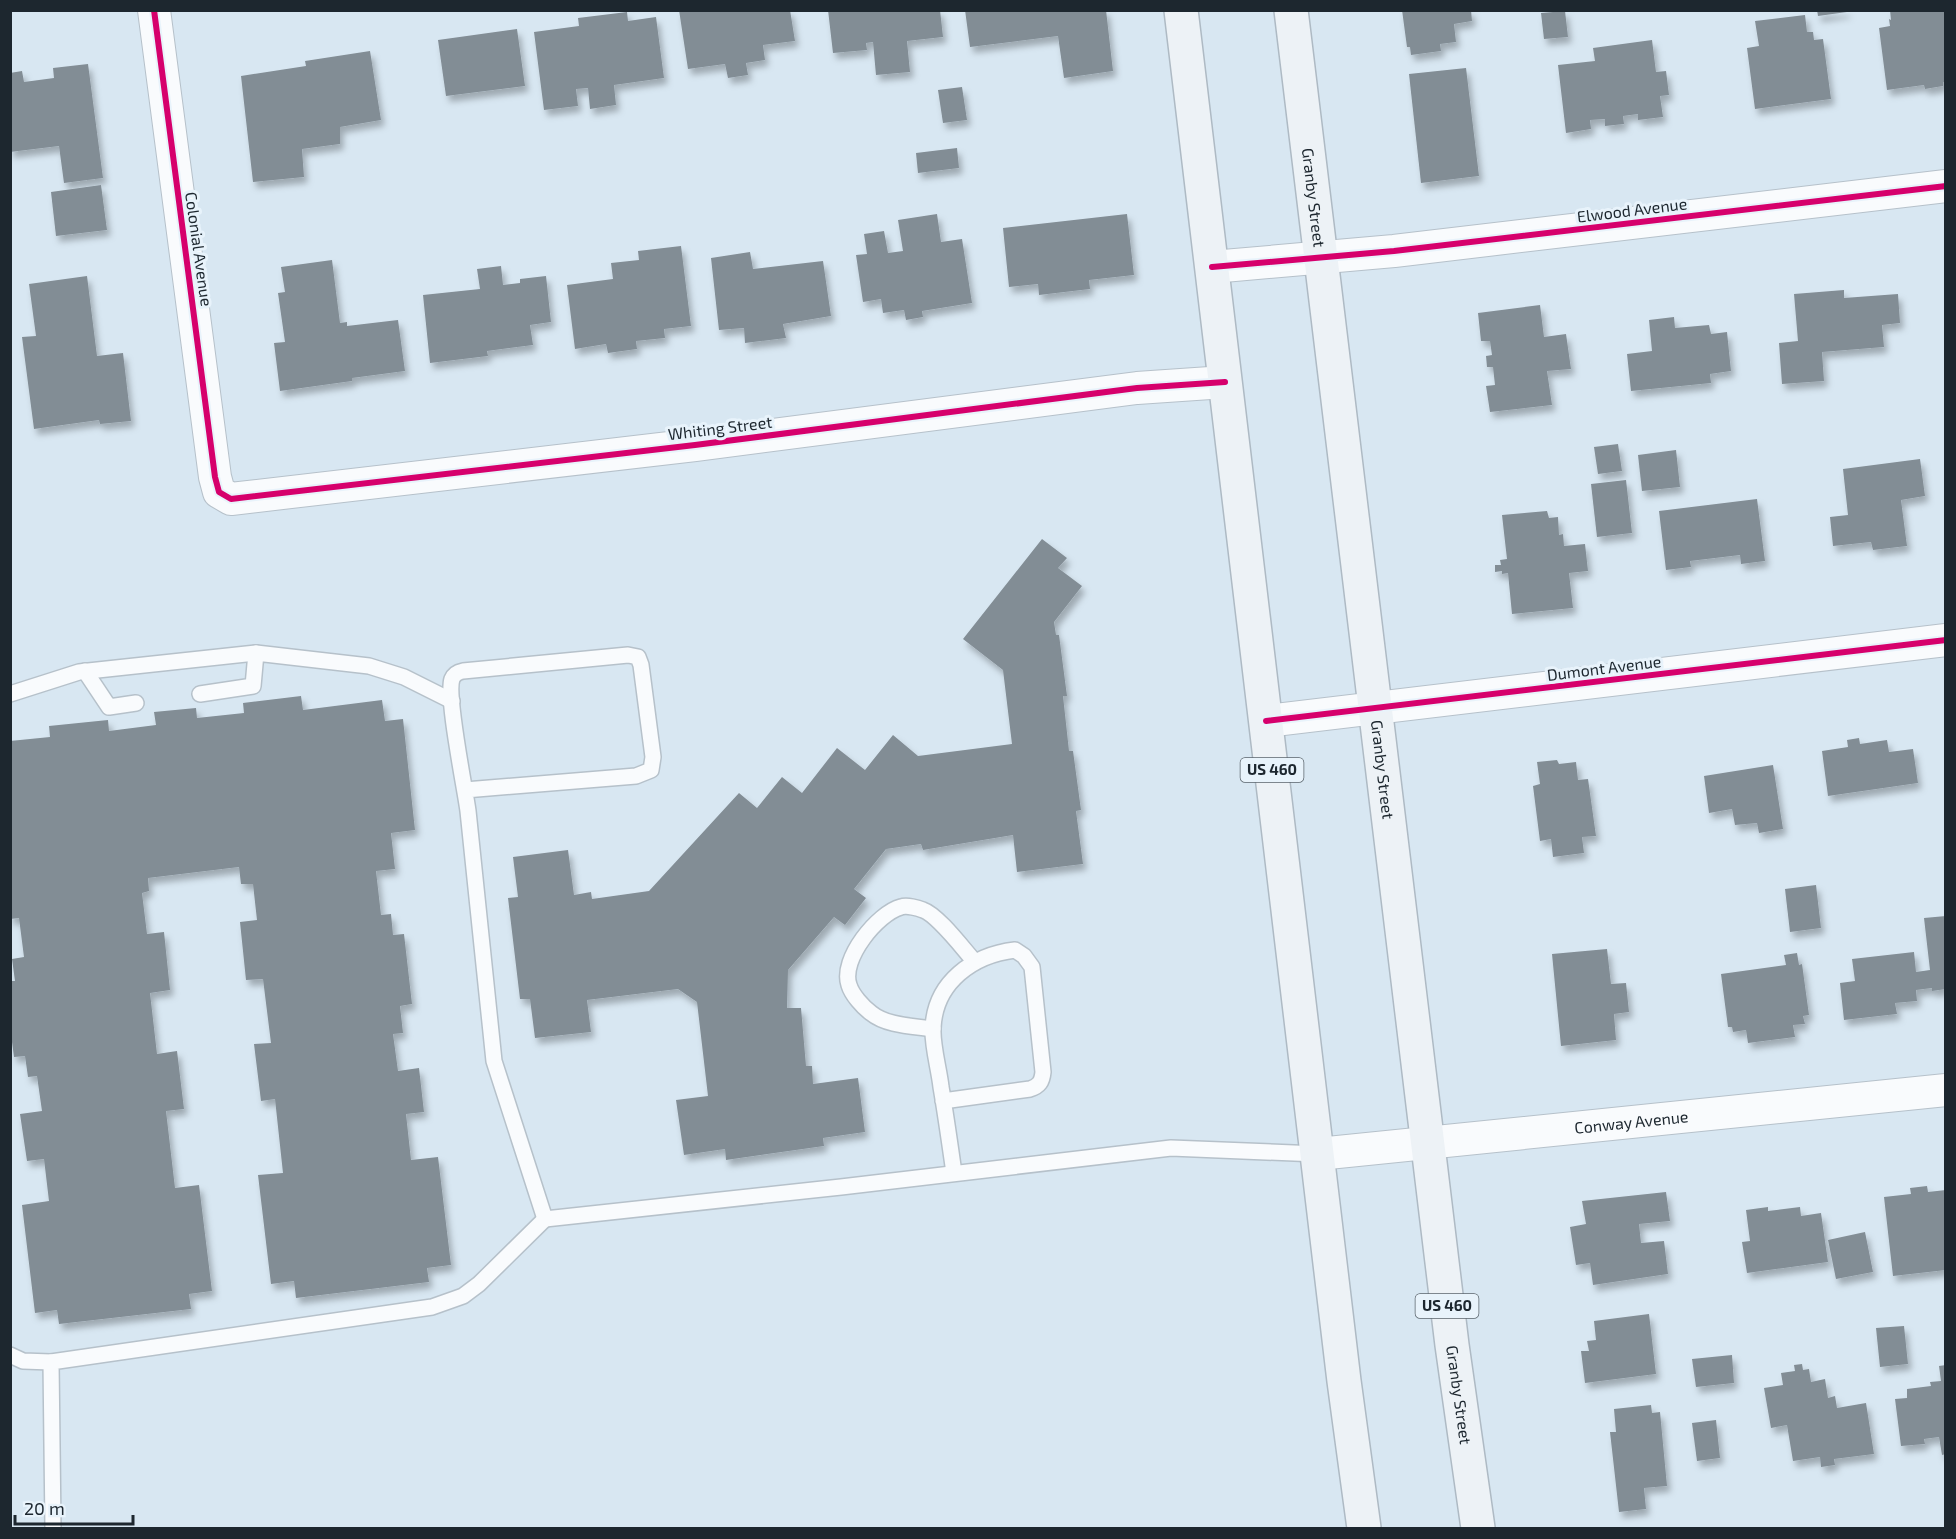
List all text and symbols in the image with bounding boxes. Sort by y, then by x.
street label: Granby Street [1299,147,1330,248]
street label: Colonial Avenue [182,191,217,307]
street label: Elwood Avenue [1576,193,1688,226]
street label: Whiting Street [667,412,773,443]
street label: Dumont Avenue [1546,651,1662,684]
street label: Granby Street [1368,719,1399,820]
road number: US 460 [1240,758,1304,782]
street label: Conway Avenue [1573,1106,1689,1137]
road number: US 460 [1416,1294,1478,1318]
street label: Granby Street [1443,1344,1476,1446]
scale bar [15,1488,134,1526]
text: 20 m [24,1497,65,1519]

